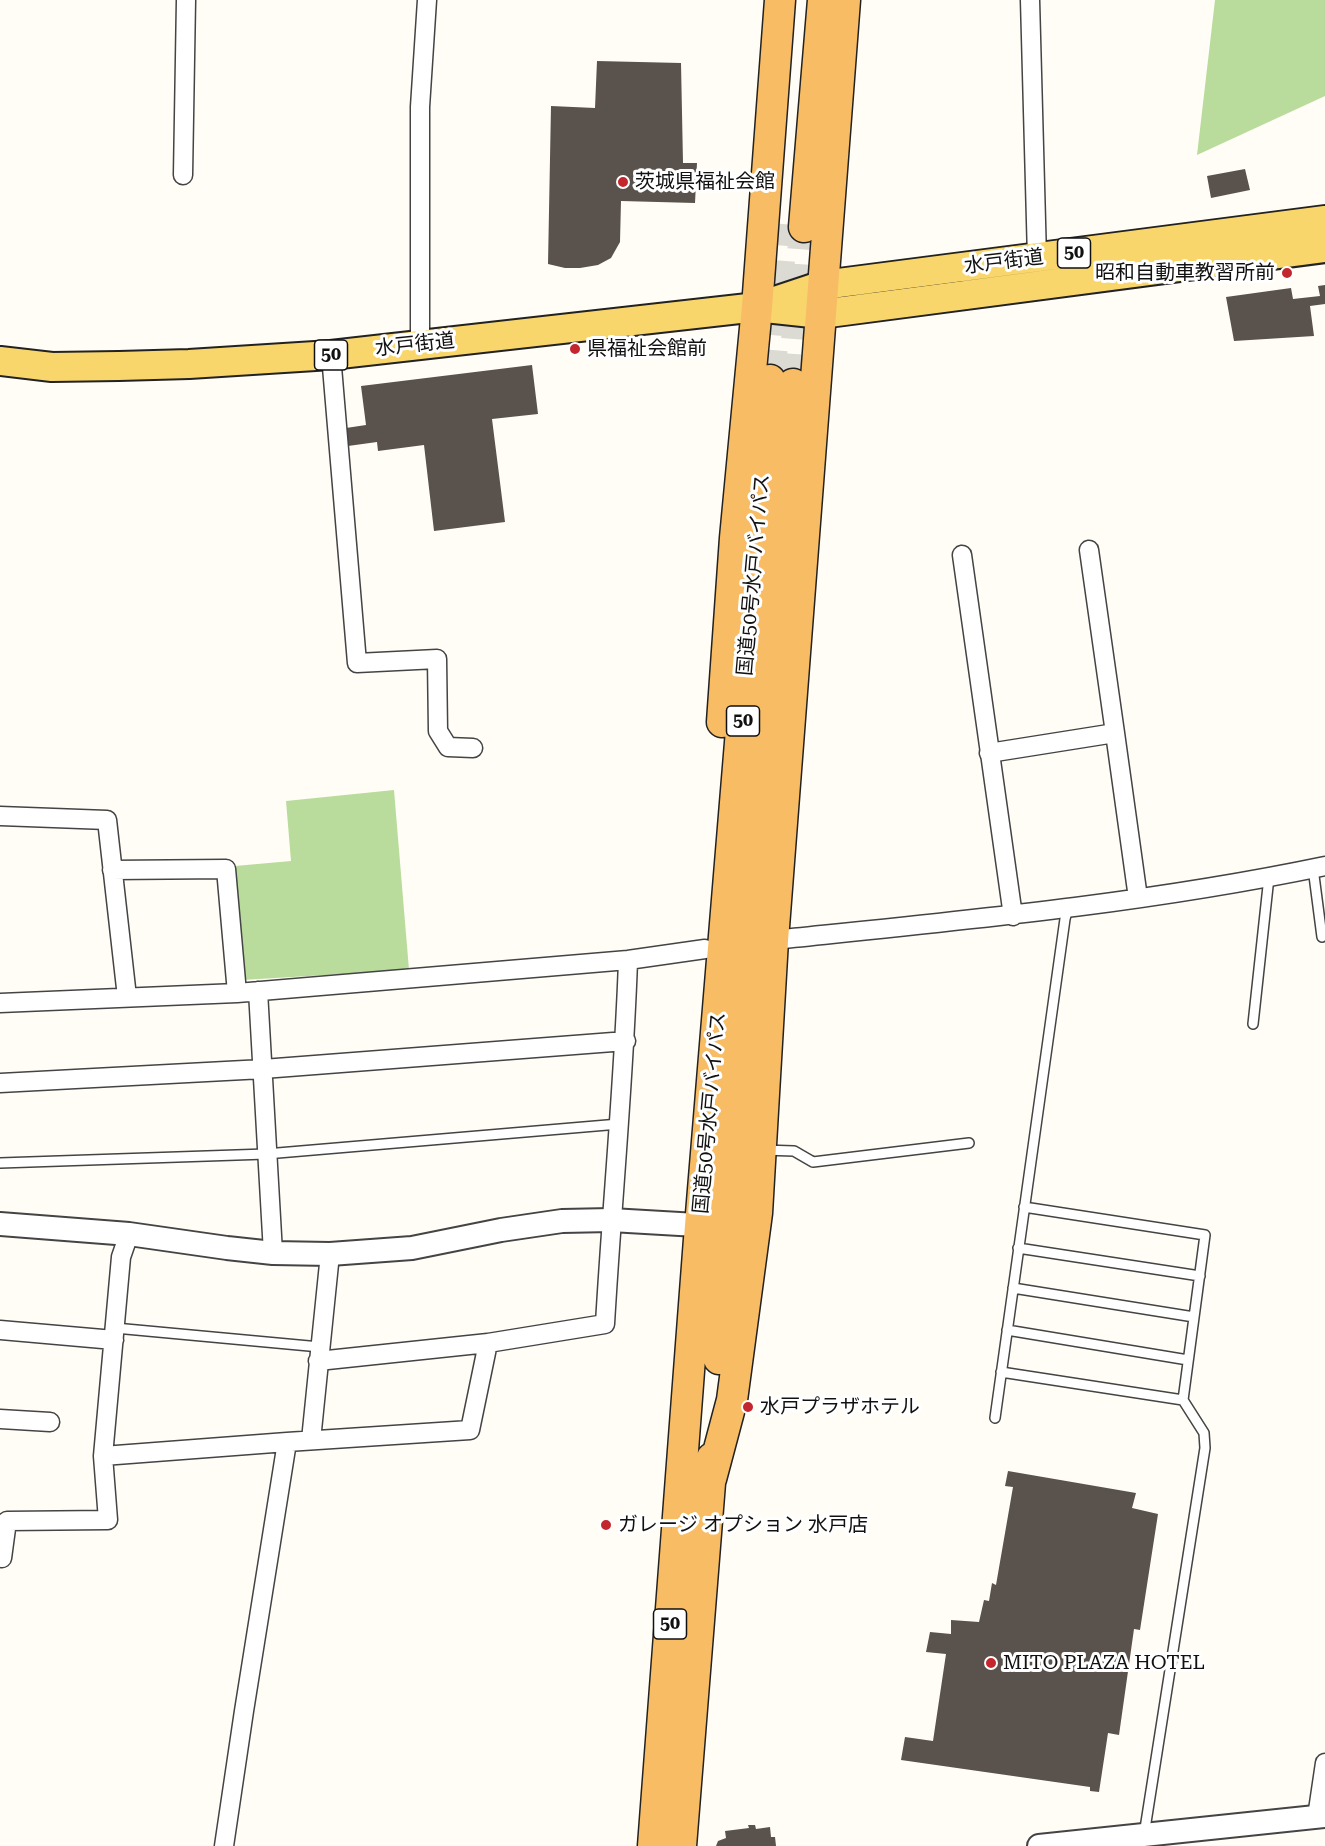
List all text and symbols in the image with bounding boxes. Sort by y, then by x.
place label: 茨城県福祉会館 [635,170,775,194]
marker: 茨城県福祉会館 [616,175,630,189]
road number: 50 [1058,238,1090,268]
street label: 水戸街道 [963,245,1045,279]
place label: 昭和自動車教習所前 [1095,261,1275,285]
marker: 昭和自動車教習所前 [1280,266,1294,280]
street label: 水戸街道 [374,329,456,361]
place label: 県福祉会館前 [587,337,707,361]
road number: 50 [314,340,348,370]
marker: 県福祉会館前 [568,342,582,356]
street label: 国道50号水戸バイパス [733,473,775,677]
road number: 50 [726,706,760,736]
street label: 国道50号水戸バイパス [689,1011,731,1215]
place label: 水戸プラザホテル [760,1395,920,1419]
marker: 水戸プラザホテル [741,1400,755,1414]
place label: ガレージ オプション 水戸店 [618,1513,868,1537]
marker: ガレージ オプション 水戸店 [599,1518,613,1532]
road number: 50 [654,1609,686,1639]
place label: MITO PLAZA HOTEL [1003,1651,1205,1675]
marker: MITO PLAZA HOTEL [984,1656,998,1670]

